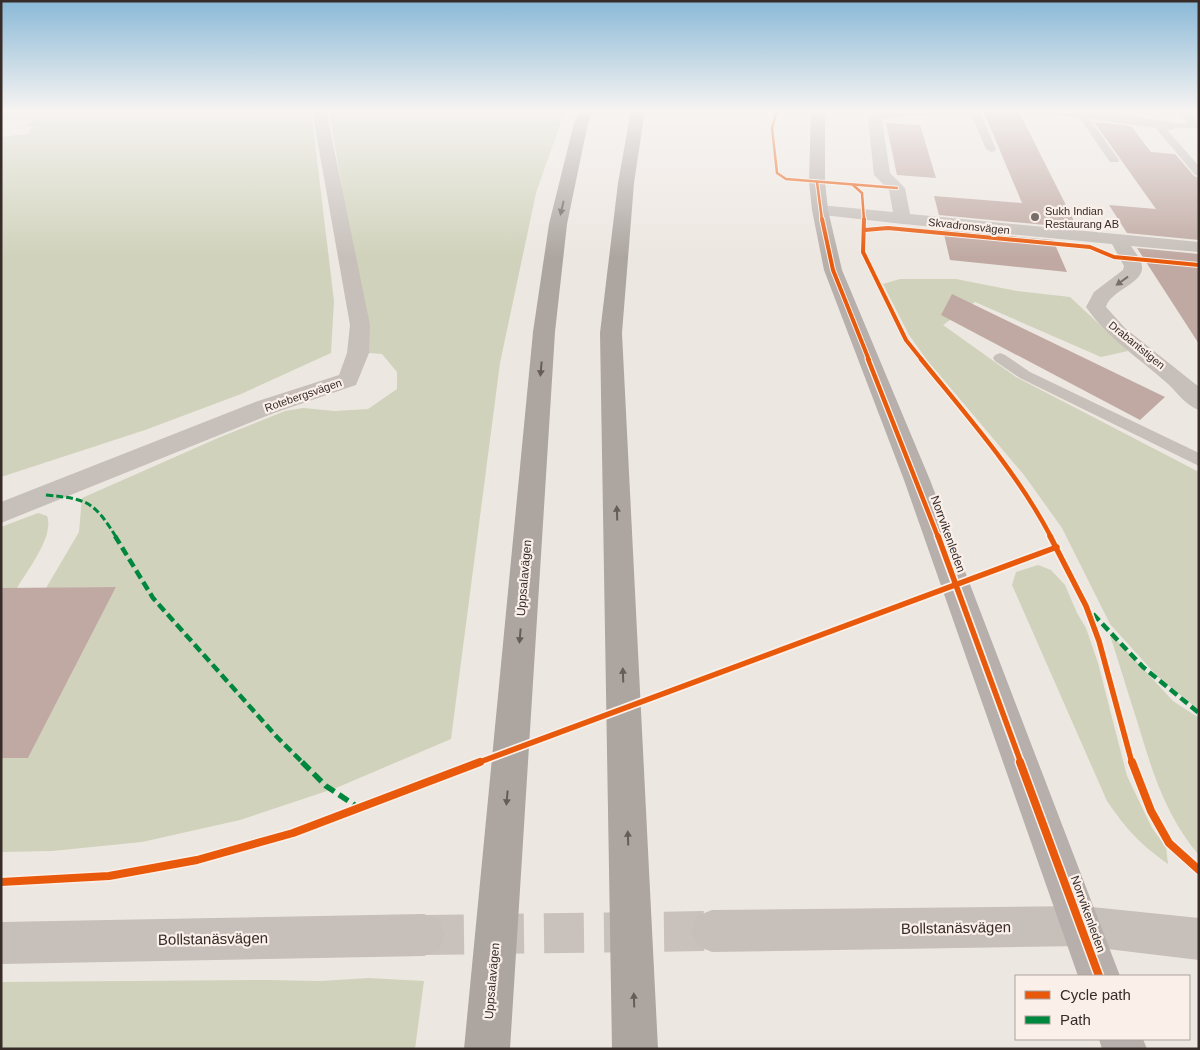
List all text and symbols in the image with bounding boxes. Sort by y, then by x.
one-way arrow [558,201,566,216]
place label: Sukh Indian Restaurang AB [1045,205,1119,230]
marker: Sukh Indian Restaurang AB [1029,211,1041,223]
street label: Skvadronsvägen [928,216,1010,236]
one-way arrow [1115,276,1129,286]
street label: Drabantstigen [1107,319,1167,371]
one-way arrow [536,362,544,378]
street label: Rotebergsvägen [263,376,343,414]
street label: Norrvikenleden [928,494,968,574]
one-way arrow [613,505,621,521]
street label: Uppsalavägen [514,539,534,617]
one-way arrow [515,628,523,644]
one-way arrow [619,667,627,683]
one-way arrow [503,790,511,806]
one-way arrow [624,829,632,845]
street label: Norrvikenleden [1068,874,1108,954]
street label: Bollstanäsvägen [901,918,1011,937]
street label: Bollstanäsvägen [158,929,268,948]
street label: Uppsalavägen [482,942,502,1020]
legend [1015,975,1190,1040]
text: Cycle path [1060,986,1131,1003]
one-way arrow [629,992,637,1008]
text: Path [1060,1011,1091,1028]

